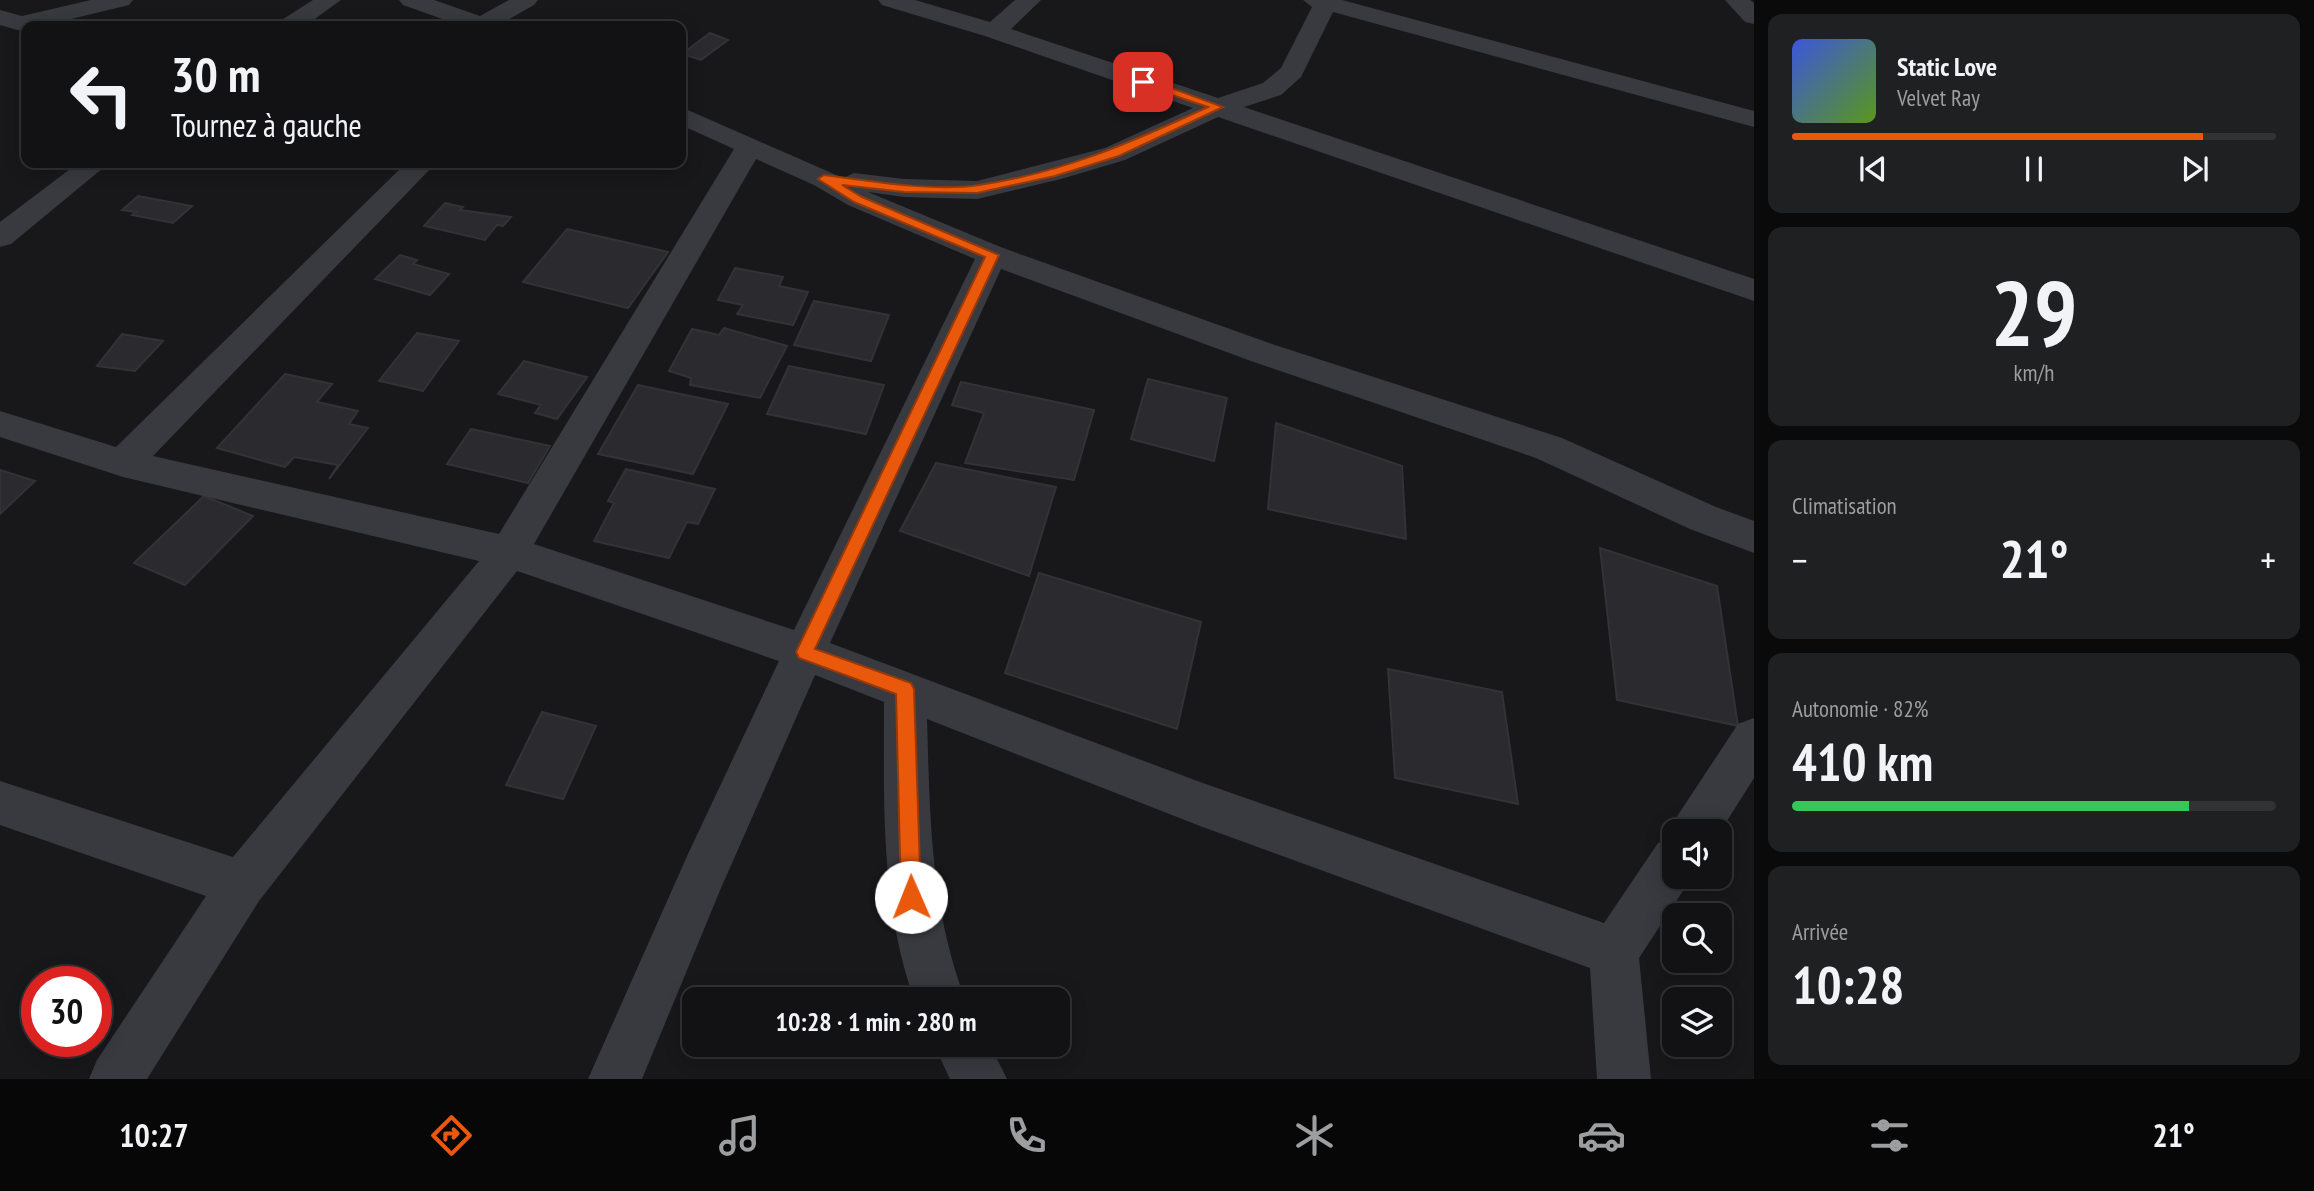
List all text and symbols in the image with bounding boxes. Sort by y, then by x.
text: 30 m [171,42,260,106]
icon: left [56,49,147,140]
text: Static Love [1897,50,1997,83]
pin [1113,52,1173,112]
icon: arrive [1124,63,1162,101]
text: Velvet Ray [1897,83,1980,112]
text: Tournez à gauche [171,104,362,146]
icon: previous [1854,150,1892,188]
icon: pause [2015,150,2053,188]
icon: next [2176,150,2214,188]
text: 29 [1991,253,2078,371]
text: km/h [2014,358,2054,387]
text: Climatisation [1792,491,1897,520]
text: 21° [2000,525,2068,592]
text: − [1792,535,1808,584]
text: + [2260,535,2276,584]
text: Autonomie · 82% [1792,694,1928,723]
text: 410 km [1792,728,1933,795]
map controls [1662,819,1732,1057]
button: sound [1662,819,1732,889]
position arrow [874,860,948,934]
button: search [1662,903,1732,973]
text: Arrivée [1792,917,1848,946]
text: 10:28 [1792,951,1904,1018]
speed limit sign: 30 [21,966,112,1057]
button: layers [1662,987,1732,1057]
text: 10:28 · 1 min · 280 m [776,1005,976,1038]
icon: directions [427,1111,476,1160]
icon: music [715,1111,764,1160]
icon: phone [1002,1111,1051,1160]
icon: climate [1290,1111,1339,1160]
icon: car [1577,1111,1626,1160]
icon: filters [1865,1111,1914,1160]
text: 10:27 [119,1114,189,1156]
text: 21° [2152,1114,2195,1156]

